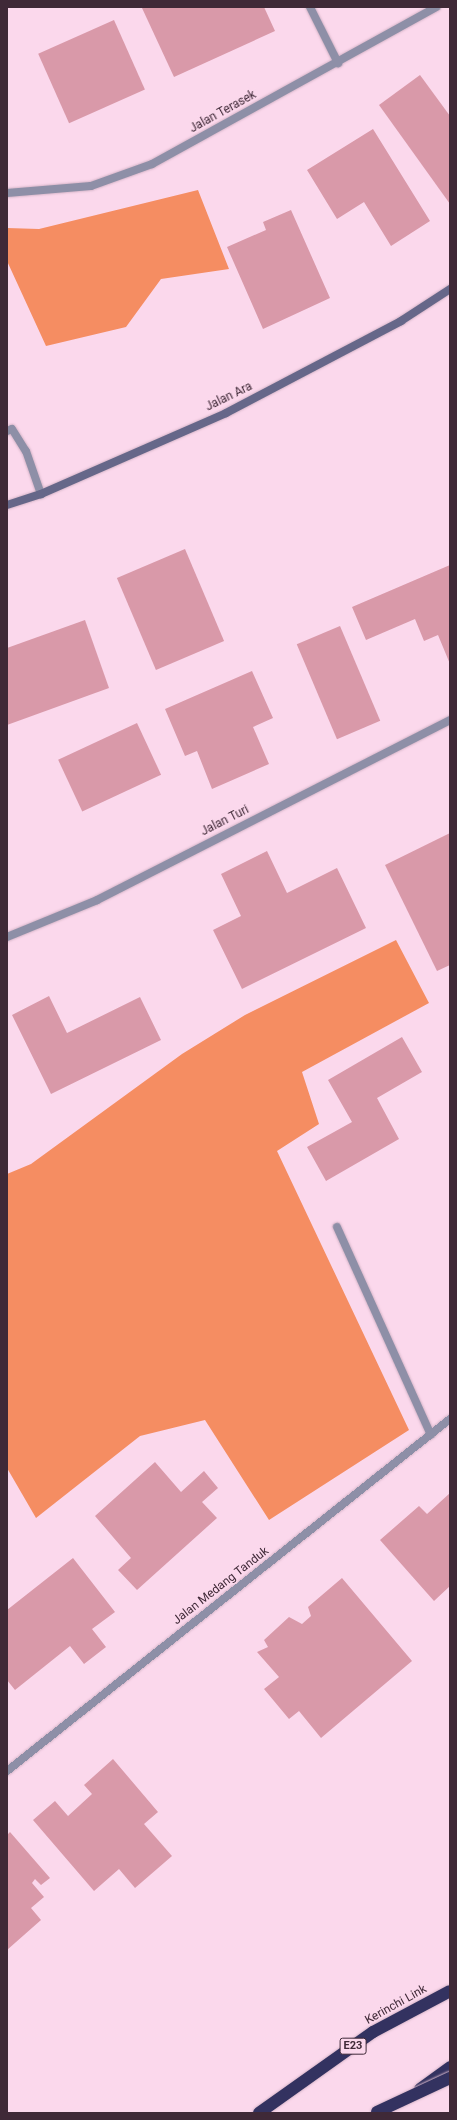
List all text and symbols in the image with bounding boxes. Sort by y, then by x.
street label: Jalan Terasek [187,88,259,136]
street label: Jalan Ara [203,379,255,415]
street label: Jalan Turi [198,803,252,839]
street label: Jalan Medang Tanduk [170,1544,272,1628]
street label: Kerinchi Link [363,1982,429,2028]
road number: E23 [339,2037,367,2055]

